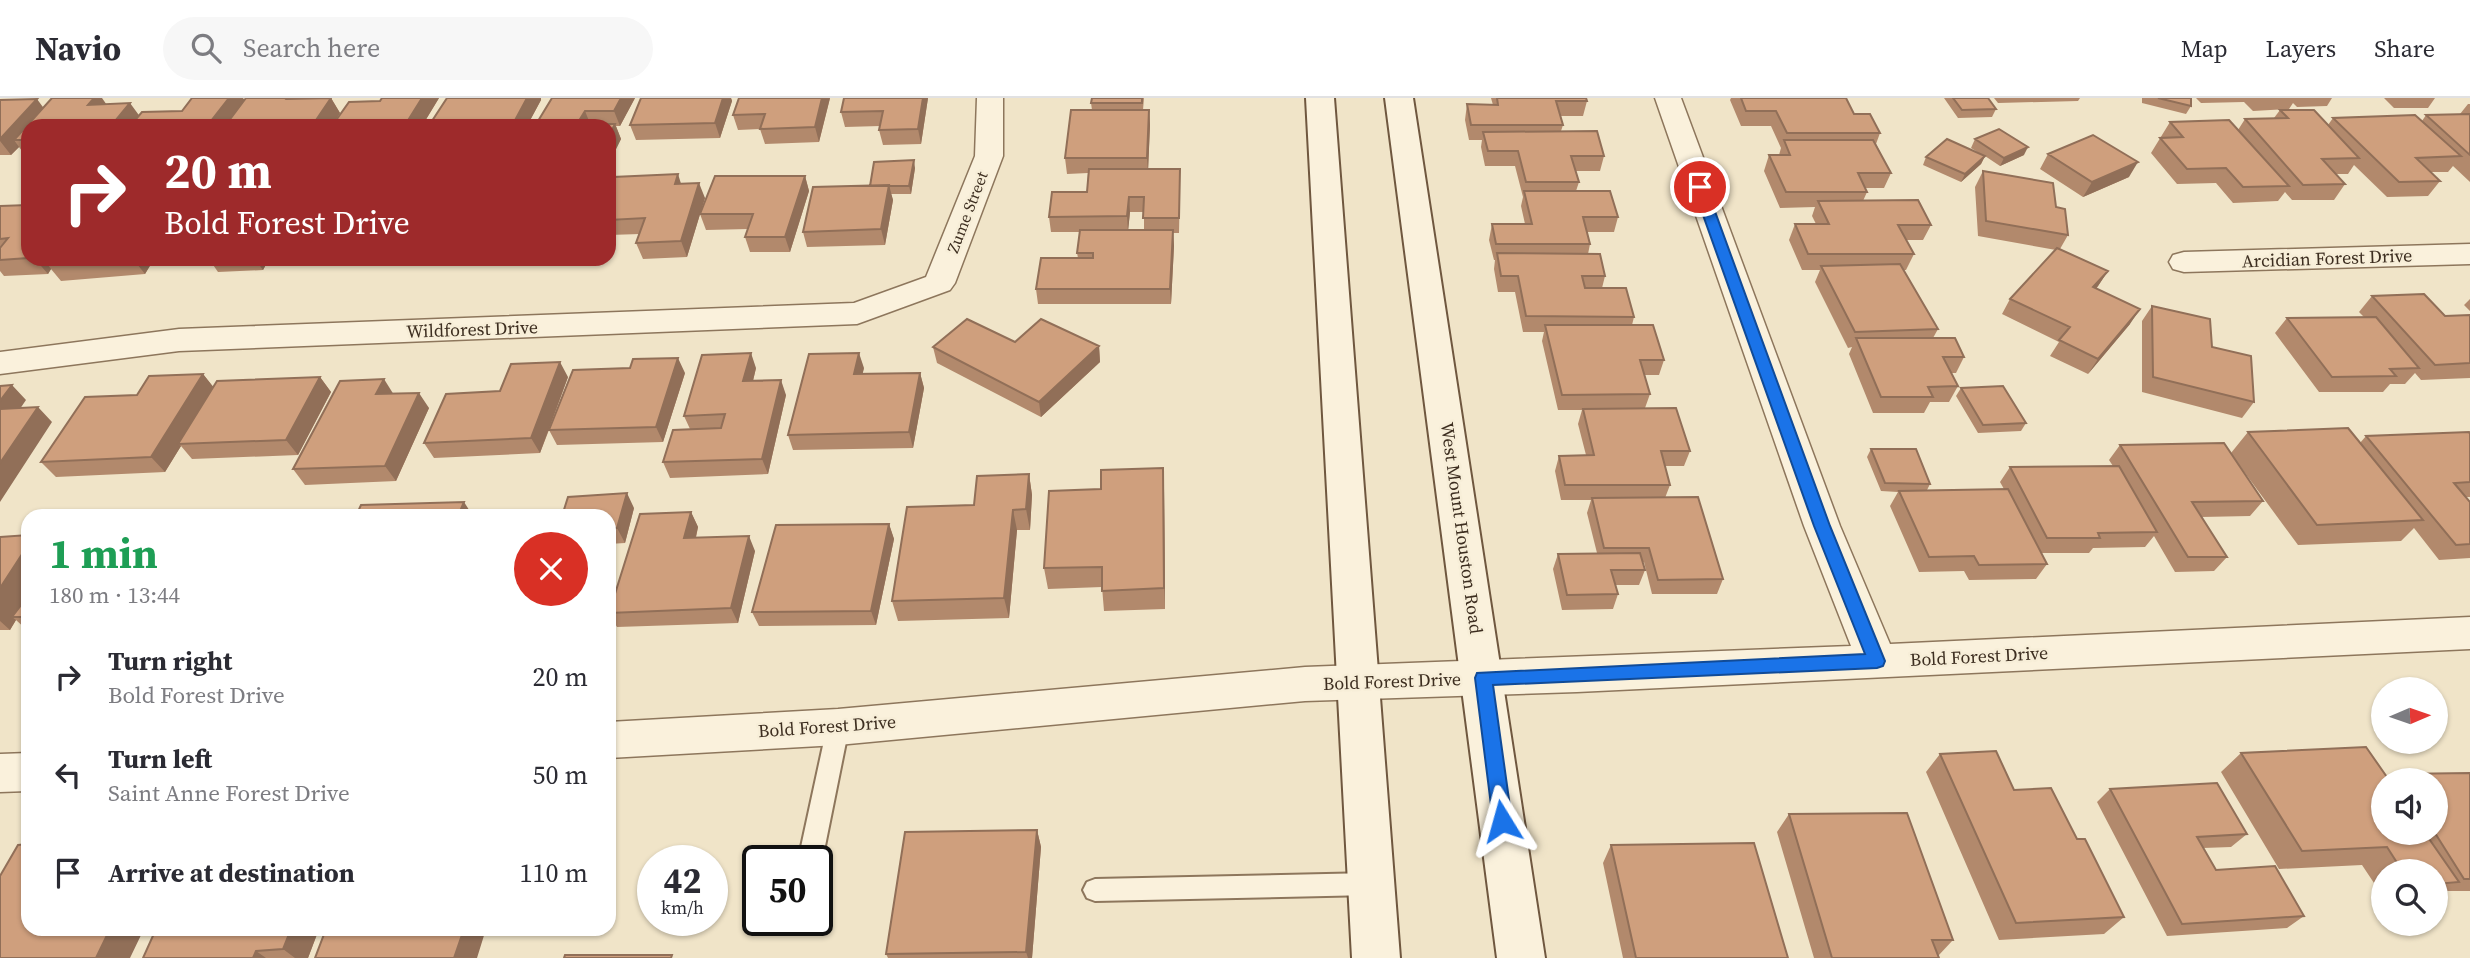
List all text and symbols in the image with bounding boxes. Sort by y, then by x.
search box [163,17,653,80]
text: Navio [35,26,121,71]
icon: search [187,29,225,67]
text: Search here [243,30,380,66]
text: Map [2181,32,2228,65]
text: Layers [2266,32,2336,65]
text: Share [2374,32,2435,65]
text: 20 m [164,137,272,204]
icon: right [49,147,140,238]
pin [1670,157,1730,217]
street label: Zume Street [941,167,993,256]
icon: arrive [1681,168,1719,206]
text: Bold Forest Drive [164,201,410,245]
street label: Arcidian Forest Drive [2241,243,2413,273]
street label: Wildforest Drive [406,314,538,344]
street label: West Mount Houston Road [1435,421,1489,635]
text: 1 min [49,524,158,582]
button: close [514,532,588,606]
text: 180 m · 13:44 [49,579,180,611]
street label: Bold Forest Drive [1909,640,2049,672]
text: Turn right [108,643,232,679]
icon: right [49,658,87,696]
text: 20 m [533,659,588,695]
street label: Bold Forest Drive [1322,666,1462,696]
north arrow [2371,677,2448,754]
map controls [2371,677,2448,936]
text: Bold Forest Drive [108,679,285,711]
street label: Bold Forest Drive [757,709,897,743]
text: Turn left [108,741,212,777]
icon: left [49,756,87,794]
text: 50 m [533,757,588,793]
button: sound [2371,768,2448,845]
text: Saint Anne Forest Drive [108,777,350,809]
position arrow [1465,784,1539,858]
speed limit sign: 50 [742,845,833,936]
icon: arrive [49,854,87,892]
text: Arrive at destination [108,855,355,891]
text: 110 m [520,855,588,891]
text: 42 [664,857,701,905]
button: search [2371,859,2448,936]
text: km/h [661,895,704,920]

